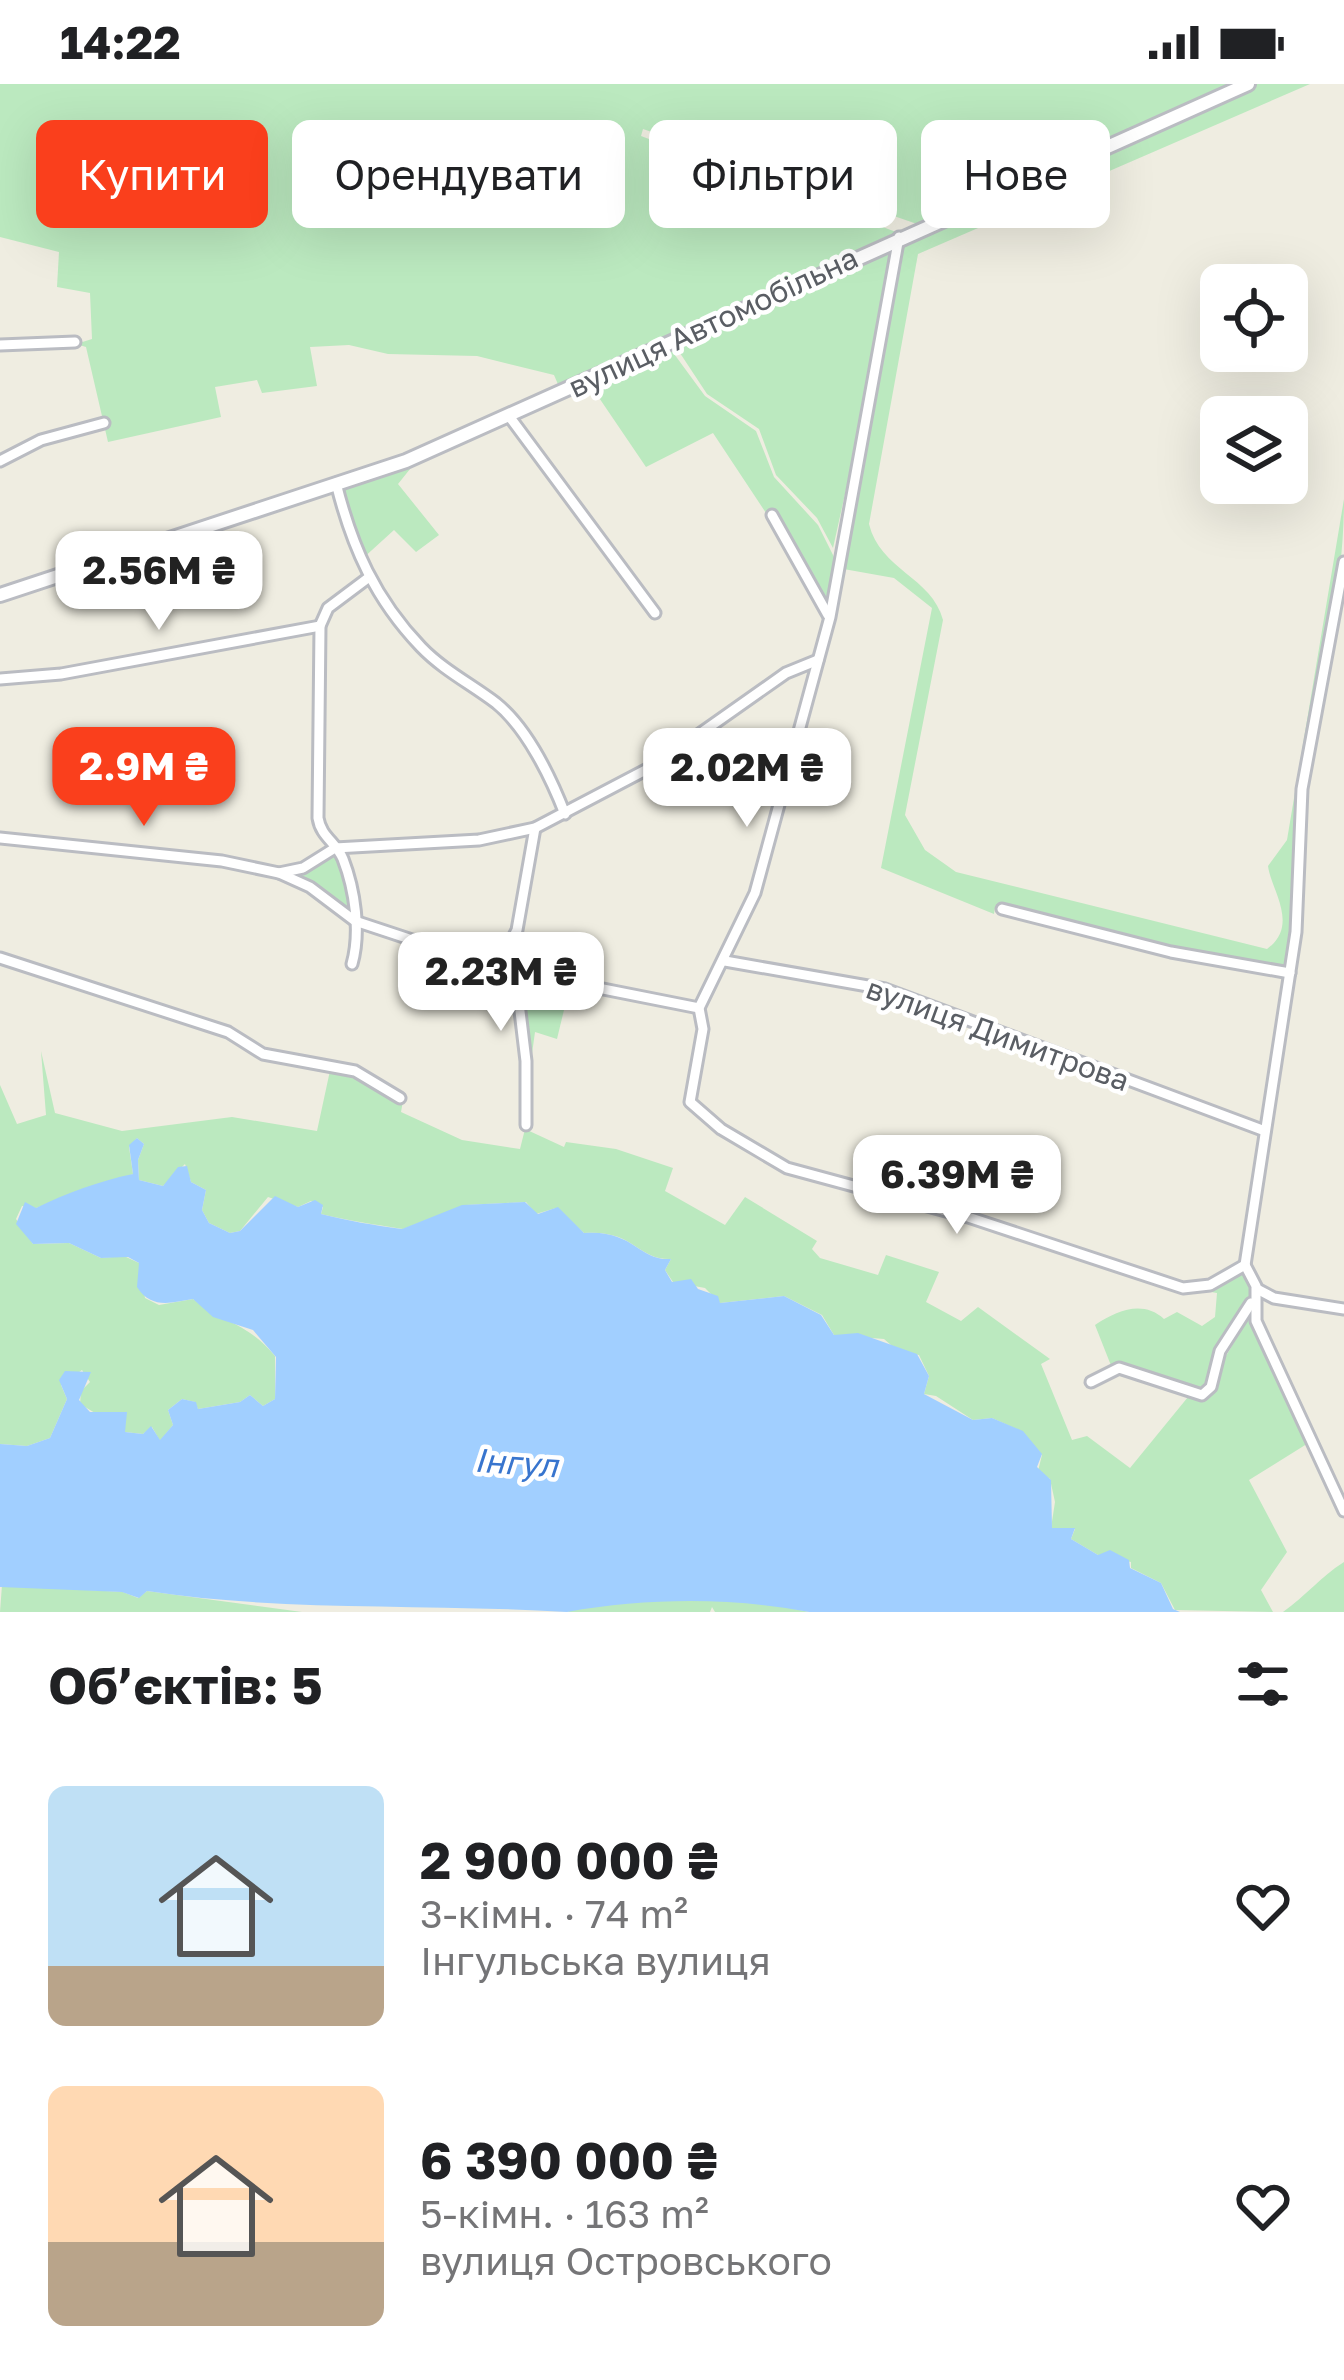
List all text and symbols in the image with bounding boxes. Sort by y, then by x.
text: 14:22 [60,15,181,69]
chip: Купити [36,120,268,228]
chip: Орендувати [292,120,625,228]
chip: Фільтри [649,120,897,228]
chip: Нове [921,120,1110,228]
street label: вулиця Автомобільна [563,239,863,405]
map controls [1200,264,1308,504]
button: locate [1200,264,1308,372]
button: layers [1200,396,1308,504]
pin: 2.56M ₴ [48,531,270,633]
text: 2.56M ₴ [82,546,236,593]
pin: 2.9M ₴ [46,727,242,829]
pin: 2.02M ₴ [636,728,858,830]
text: 2.9M ₴ [79,742,209,789]
text: 2.02M ₴ [670,743,824,790]
pin: 2.23M ₴ [390,932,612,1034]
text: 2.23M ₴ [425,947,577,994]
street label: вулиця Димитрова [862,970,1134,1098]
pin: 6.39M ₴ [846,1135,1068,1237]
text: 6.39M ₴ [880,1150,1034,1197]
water label: Інгул [473,1440,562,1485]
icon: filters [1230,1651,1296,1717]
text: Об’єктів: 5 [48,1654,323,1715]
text: 2 900 000 ₴ [420,1829,719,1890]
icon: home [144,1834,288,1978]
icon: heart [1230,1873,1296,1939]
text: 3-кімн. · 74 m² [420,1890,688,1937]
text: Інгульська вулиця [420,1937,771,1984]
text: 6 390 000 ₴ [420,2129,718,2190]
icon: home [144,2134,288,2278]
icon: heart [1230,2173,1296,2239]
text: 5-кімн. · 163 m² [420,2190,709,2237]
text: вулиця Островського [420,2237,832,2284]

